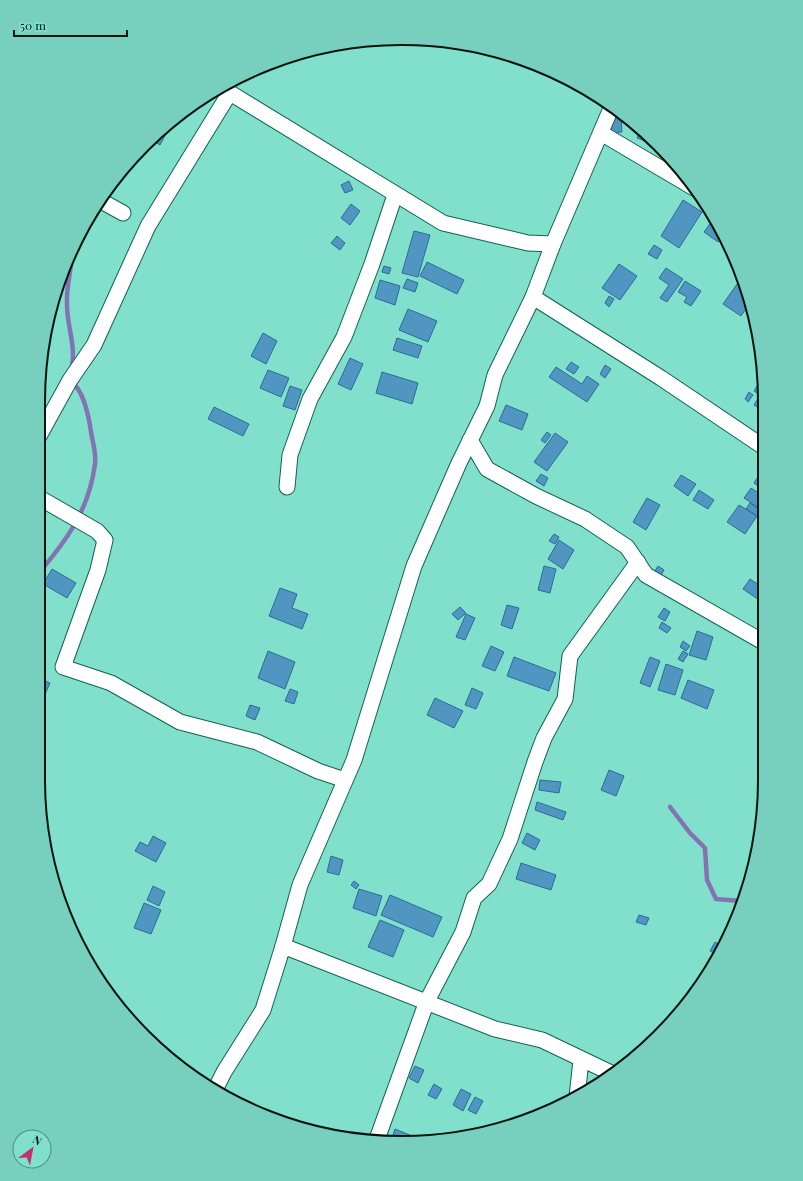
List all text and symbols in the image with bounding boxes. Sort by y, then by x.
scale bar [14,12,127,38]
text: 50 m [20,17,46,33]
north arrow [12,1129,52,1169]
text: N [30,1132,45,1149]

